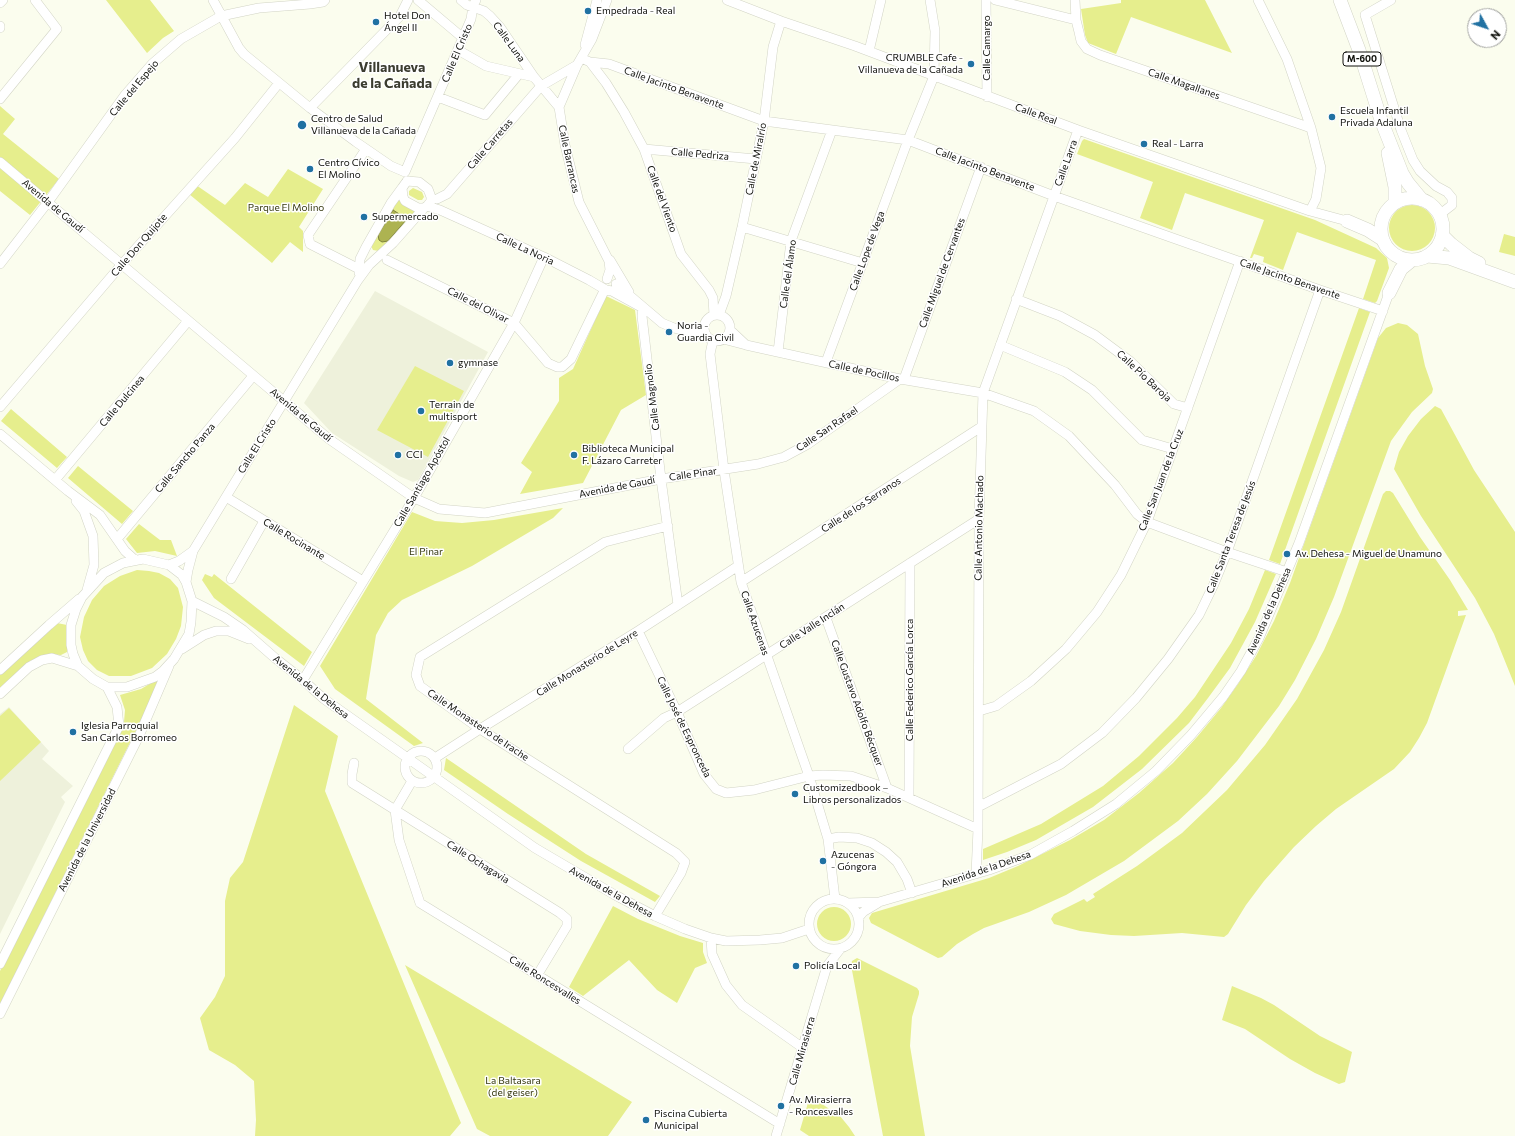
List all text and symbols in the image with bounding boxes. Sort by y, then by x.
place label: Empedrada - Real [596,5,675,17]
marker: Empedrada - Real [583,6,593,16]
north arrow [1467,8,1507,48]
place label: Hotel Don Ángel II [384,10,430,34]
street label: Calle Camargo [981,15,993,81]
marker: Hotel Don Ángel II [371,17,381,27]
street label: Calle Luna [490,20,528,64]
street label: Calle El Cristo [439,22,475,84]
text: N [1488,28,1503,43]
place label: CRUMBLE Cafe - Villanueva de la Cañada [858,52,963,76]
road number: M-600 [1343,52,1381,66]
street label: Calle del Espejo [107,57,161,119]
district label: Villanueva de la Cañada [352,59,432,92]
marker: CRUMBLE Cafe - Villanueva de la Cañada [966,59,976,69]
street label: Calle Jacinto Benavente [622,64,726,112]
street label: Calle Magallanes [1146,66,1222,102]
street label: Calle Real [1013,101,1059,127]
place label: Escuela Infantil Privada Adaluna [1340,105,1413,128]
marker: Escuela Infantil Privada Adaluna [1327,112,1337,122]
place label: Centro de Salud Villanueva de la Cañada [311,113,416,136]
street label: Calle Carretas [465,116,515,172]
marker: Centro de Salud Villanueva de la Cañada [296,119,308,131]
street label: Calle de Miralrío [743,122,769,196]
street label: Calle Barrancas [556,124,582,194]
street label: Calle Larra [1052,138,1080,188]
place label: Real - Larra [1152,138,1204,150]
marker: Real - Larra [1139,139,1149,149]
street label: Calle Jacinto Benavente [934,144,1036,194]
street label: Calle Pedriza [670,145,730,163]
place label: Centro Cívico El Molino [318,157,380,180]
marker: Centro Cívico El Molino [305,164,315,174]
street label: Calle del Viento [644,164,680,234]
street label: Avenida de Gaudí [19,177,87,235]
park label: Parque El Molino [248,202,324,214]
street label: Calle Lope de Vega [847,209,887,293]
street label: Calle Don Quijote [108,211,170,279]
place label: Supermercado [372,211,438,223]
marker: Supermercado [359,212,369,222]
street label: Calle Miguel de Cervantes [916,216,968,330]
street label: Calle La Noria [494,230,556,268]
street label: Calle del Álamo [777,239,799,309]
street label: Calle Jacinto Benavente [1238,256,1342,302]
street label: Calle del Olivar [445,284,511,326]
place label: Noria - Guardia Civil [677,320,734,344]
marker: Noria - Guardia Civil [664,327,674,337]
street label: Calle Pío Baroja [1114,348,1174,404]
place label: gymnase [458,357,498,369]
marker: gymnase [445,358,455,368]
street label: Calle de Pocillos [827,358,901,384]
street label: Calle Magnolio [642,363,662,431]
street label: Calle Dulcinea [97,373,147,429]
street label: Avenida de Gaudí [267,386,335,444]
place label: Terrain de multisport [429,399,477,422]
street label: Calle San Rafael [794,404,860,454]
marker: Terrain de multisport [416,406,426,416]
street label: Calle El Cristo [235,416,279,476]
street label: Calle Sancho Panza [152,421,218,495]
street label: Calle San Juan de la Cruz [1136,427,1186,533]
street label: Calle Santiago Apóstol [391,435,453,529]
place label: Biblioteca Municipal F. Lázaro Carreter [582,443,674,466]
place label: CCI [406,449,422,461]
marker: CCI [393,450,403,460]
marker: Biblioteca Municipal F. Lázaro Carreter [569,450,579,460]
street label: Calle Pinar [668,465,718,483]
street label: Avenida de Gaudí [578,474,656,500]
street label: Calle de los Serranos [819,475,903,535]
street label: Calle Antonio Machado [972,475,986,581]
street label: Calle Santa Teresa de Jesús [1204,479,1258,595]
street label: Calle Rocinante [261,516,327,562]
park label: El Pinar [409,546,443,558]
place label: Av. Dehesa - Miguel de Unamuno [1295,548,1442,560]
marker: Av. Dehesa - Miguel de Unamuno [1282,549,1292,559]
street label: Avenida de la Dehesa [1244,566,1294,656]
street label: Calle Azucenas [738,589,772,657]
street label: Calle Valle Inclán [777,601,847,651]
street label: Calle Federico García Lorca [904,619,916,741]
street label: Calle Monasterio de Leyre [534,627,640,699]
street label: Calle Gustavo Adolfo Bécquer [828,638,886,768]
street label: Avenida de la Dehesa [271,653,351,721]
street label: Calle José de Espronceda [654,675,714,779]
street label: Calle Monasterio de Irache [425,686,531,764]
place label: Iglesia Parroquial San Carlos Borromeo [81,720,177,744]
marker: Iglesia Parroquial San Carlos Borromeo [68,727,78,737]
place label: Customizedbook – Libros personalizados [803,782,901,806]
street label: Avenida de la Universidad [56,786,118,894]
marker: Customizedbook – Libros personalizados [790,789,800,799]
street label: Calle Ochagavia [444,838,512,886]
street label: Avenida de la Dehesa [940,848,1032,890]
place label: Azucenas - Góngora [831,849,877,872]
marker: Azucenas - Góngora [818,856,828,866]
street label: Avenida de la Dehesa [567,864,655,920]
street label: Calle Roncesvalles [507,953,583,1007]
place label: Policía Local [804,960,860,972]
marker: Policía Local [791,961,801,971]
street label: Calle Mirasierra [786,1015,818,1087]
park label: La Baltasara (del geiser) [485,1075,541,1098]
place label: Av. Mirasierra - Roncesvalles [789,1094,853,1118]
marker: Av. Mirasierra - Roncesvalles [776,1101,786,1111]
place label: Piscina Cubierta Municipal [654,1108,727,1132]
marker: Piscina Cubierta Municipal [641,1115,651,1125]

